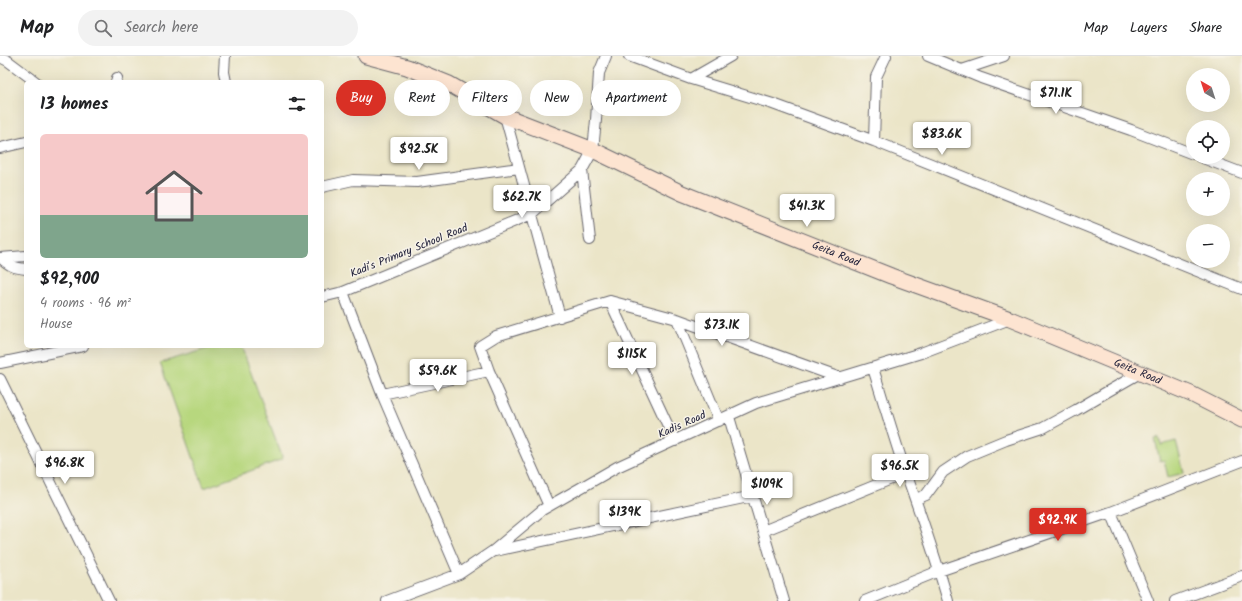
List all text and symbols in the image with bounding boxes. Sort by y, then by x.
search box [78,10,358,46]
text: Map [20,13,54,43]
text: Search here [124,16,198,40]
icon: search [92,17,114,39]
text: Map [1084,17,1108,39]
text: Layers [1130,17,1168,39]
text: Share [1190,17,1222,39]
north arrow [1186,68,1230,112]
map controls [1186,68,1230,268]
chip: Buy [336,80,386,116]
chip: Rent [394,80,450,116]
chip: Filters [458,80,522,116]
chip: New [530,80,583,116]
chip: Apartment [591,80,681,116]
pin: $71.1K [1023,81,1089,115]
text: $71.1K [1040,83,1072,104]
text: 13 homes [40,91,108,118]
icon: filters [286,93,308,115]
button: locate [1186,120,1230,164]
pin: $83.6K [909,122,975,156]
text: $83.6K [922,124,962,145]
pin: $92.5K [386,137,452,171]
text: $92.5K [399,139,439,160]
icon: home [138,160,210,232]
button: + [1186,172,1230,216]
pin: $62.7K [489,185,555,219]
text: $62.7K [502,187,542,208]
pin: $41.3K [774,194,840,228]
text: $41.3K [789,196,825,217]
street label: Kadi's Primary School Road [347,219,471,283]
button: − [1186,224,1230,268]
street label: Geita Road [809,236,863,272]
text: $92,900 [40,266,99,293]
text: 4 rooms · 96 m² [40,293,131,314]
pin: $73.1K [689,313,755,347]
text: House [40,314,72,335]
text: $73.1K [704,315,740,336]
pin: $115K [604,342,660,376]
text: $115K [617,344,647,365]
street label: Geita Road [1111,354,1165,390]
pin: $59.6K [405,359,471,393]
text: $59.6K [419,361,457,382]
street label: Kadis Road [655,406,709,444]
pin: $96.8K [32,451,98,485]
text: $96.8K [45,453,85,474]
pin: $96.5K [867,454,933,488]
text: $96.5K [881,456,919,477]
pin: $109K [739,472,795,506]
text: $109K [751,474,783,495]
pin: $139K [597,500,653,534]
text: $139K [608,502,642,523]
pin: $92.9K [1025,508,1091,542]
text: $92.9K [1038,510,1078,531]

